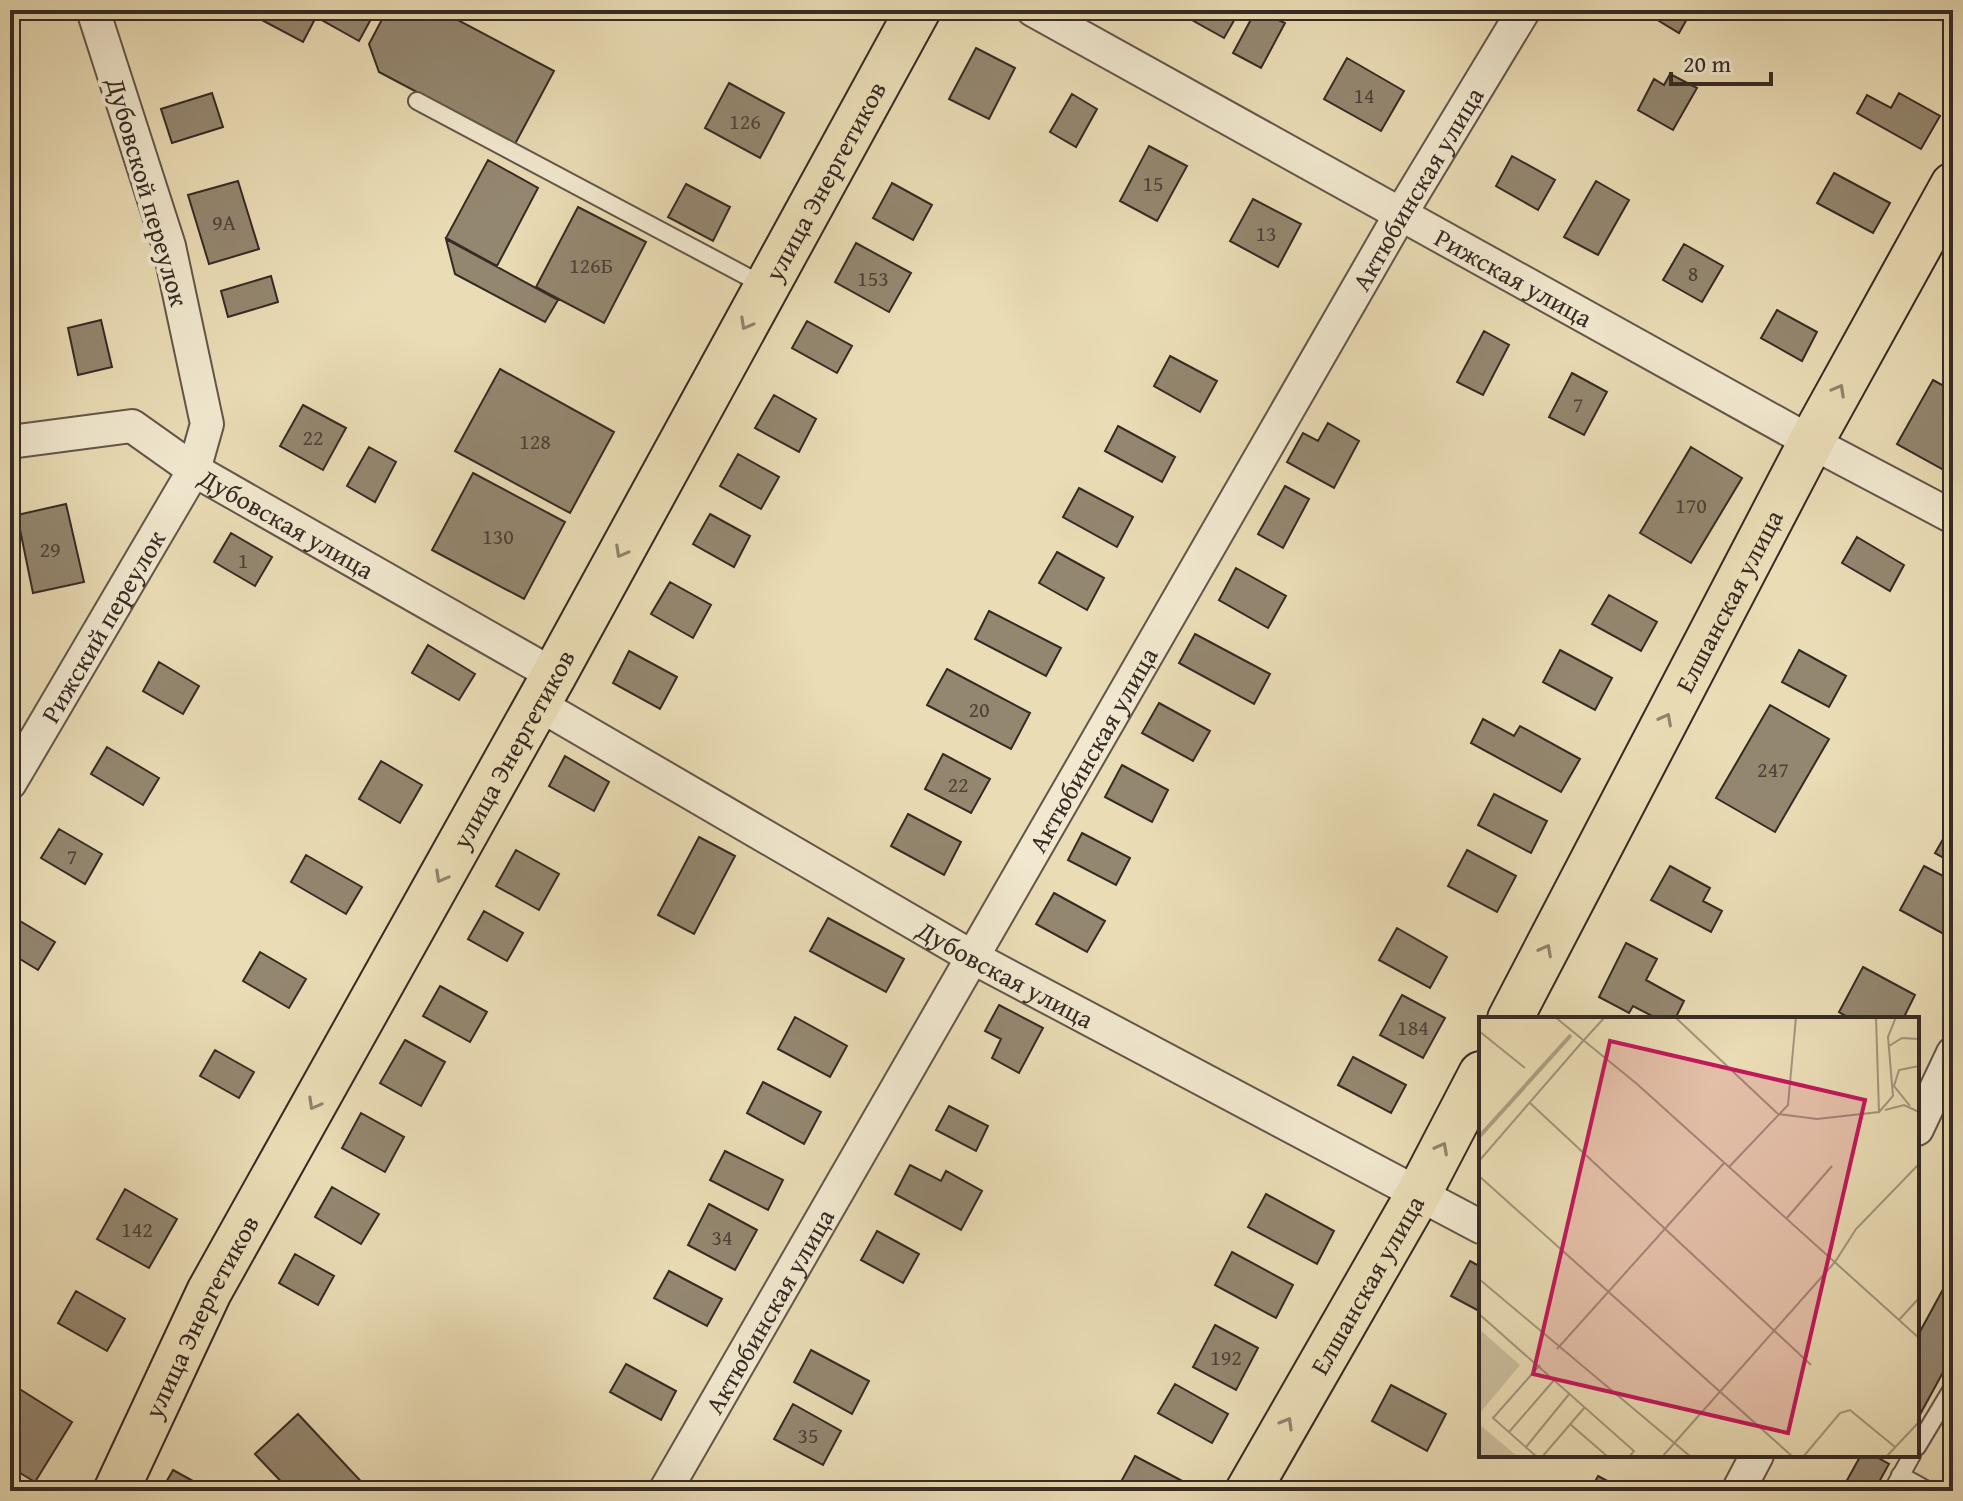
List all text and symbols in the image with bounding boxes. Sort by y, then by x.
scale bar [1671,36,1771,86]
text: 20 m [1683,46,1731,81]
street label: Дубовской переулок [96,72,199,311]
street label: улица Энергетиков [753,74,895,289]
street label: Актюбинская улица [1341,79,1493,298]
house number: 14 [1353,79,1375,111]
house number: 126 [729,105,761,137]
house number: 15 [1142,167,1164,199]
house number: 9А [212,206,237,238]
house number: 13 [1255,217,1277,249]
street label: Рижская улица [1428,217,1600,337]
house number: 126Б [569,249,613,281]
house number: 8 [1688,257,1698,289]
house number: 153 [857,262,889,294]
one-way arrow [740,315,756,330]
one-way arrow [1830,384,1845,398]
house number: 7 [1573,388,1583,420]
house number: 22 [302,421,324,453]
house number: 128 [519,425,551,457]
street label: Дубовская улица [191,457,382,589]
house number: 170 [1675,489,1707,521]
street label: Елшанская улица [1664,502,1792,699]
house number: 130 [482,520,514,552]
street label: Рижский переулок [30,522,174,730]
house number: 29 [39,533,61,565]
house number: 1 [238,544,248,576]
one-way arrow [616,544,631,558]
street label: Актюбинская улица [1018,639,1167,859]
street label: улица Энергетиков [441,642,584,857]
house number: 20 [968,693,990,725]
one-way arrow [1657,713,1672,728]
house number: 247 [1757,753,1789,785]
house number: 22 [947,768,969,800]
house number: 7 [67,840,77,872]
one-way arrow [435,869,451,883]
street label: Дубовская улица [909,909,1101,1038]
one-way arrow [1536,943,1551,958]
house number: 184 [1397,1011,1429,1043]
inset map [1479,1017,1919,1457]
one-way arrow [308,1096,324,1110]
one-way arrow [1433,1142,1448,1157]
street label: Елшанская улица [1299,1187,1434,1382]
street label: Актюбинская улица [694,1200,844,1421]
street label: улица Энергетиков [133,1208,268,1425]
house number: 142 [121,1213,153,1245]
house number: 34 [711,1221,733,1253]
house number: 192 [1210,1341,1242,1373]
one-way arrow [1277,1418,1293,1432]
house number: 35 [797,1419,819,1451]

